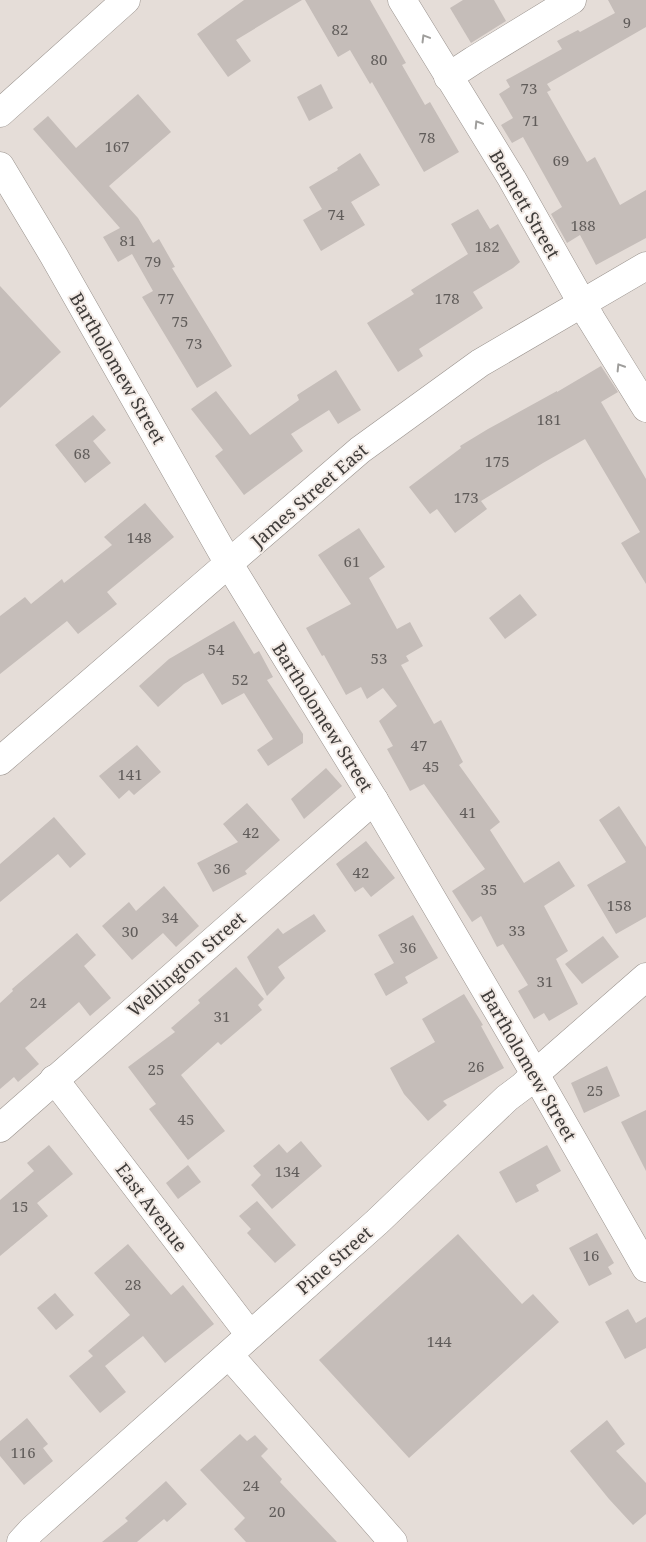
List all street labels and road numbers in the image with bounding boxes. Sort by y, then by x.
street label: Bennett Street [484,145,566,263]
street label: Bartholomew Street [65,288,171,448]
street label: James Street East [245,438,372,553]
street label: Bartholomew Street [267,638,379,796]
street label: Wellington Street [122,906,250,1022]
street label: Bartholomew Street [476,985,582,1145]
street label: East Avenue [111,1158,193,1256]
street label: Pine Street [291,1221,377,1299]

